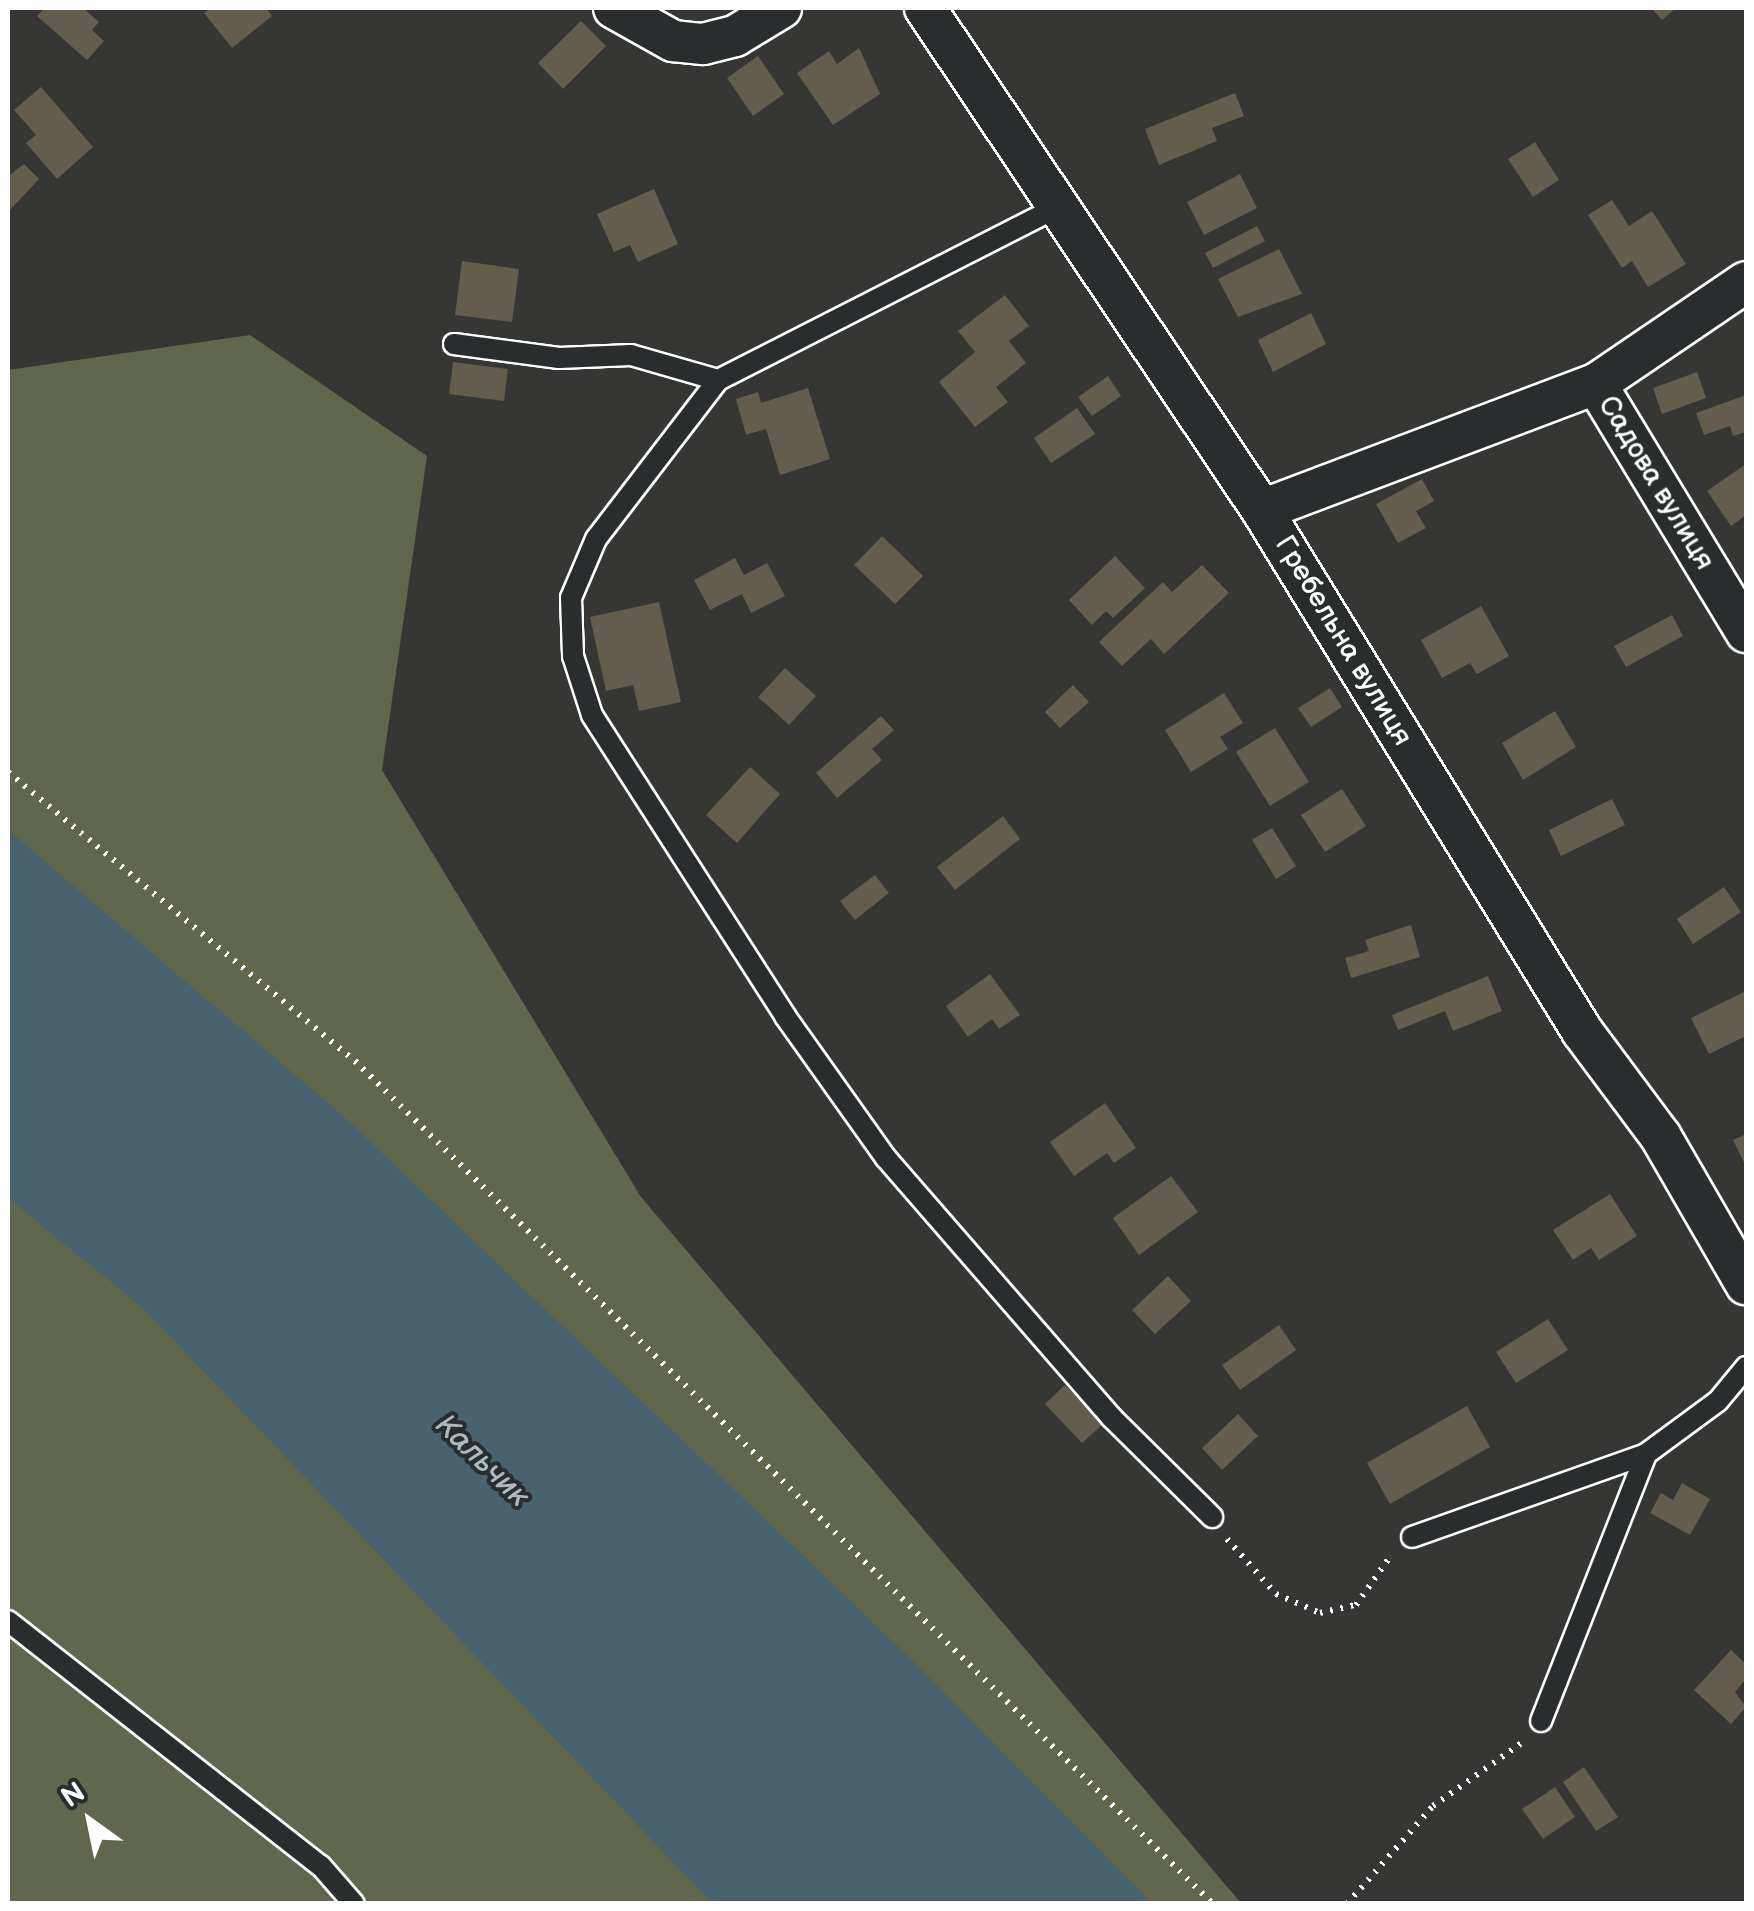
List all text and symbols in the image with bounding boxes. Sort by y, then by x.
street label: Садова вулиця [1591,390,1721,576]
street label: Гребельна вулиця [1267,530,1419,752]
water label: Кальчик [427,1407,537,1515]
north arrow [40,1771,140,1871]
text: N [56,1776,91,1815]

